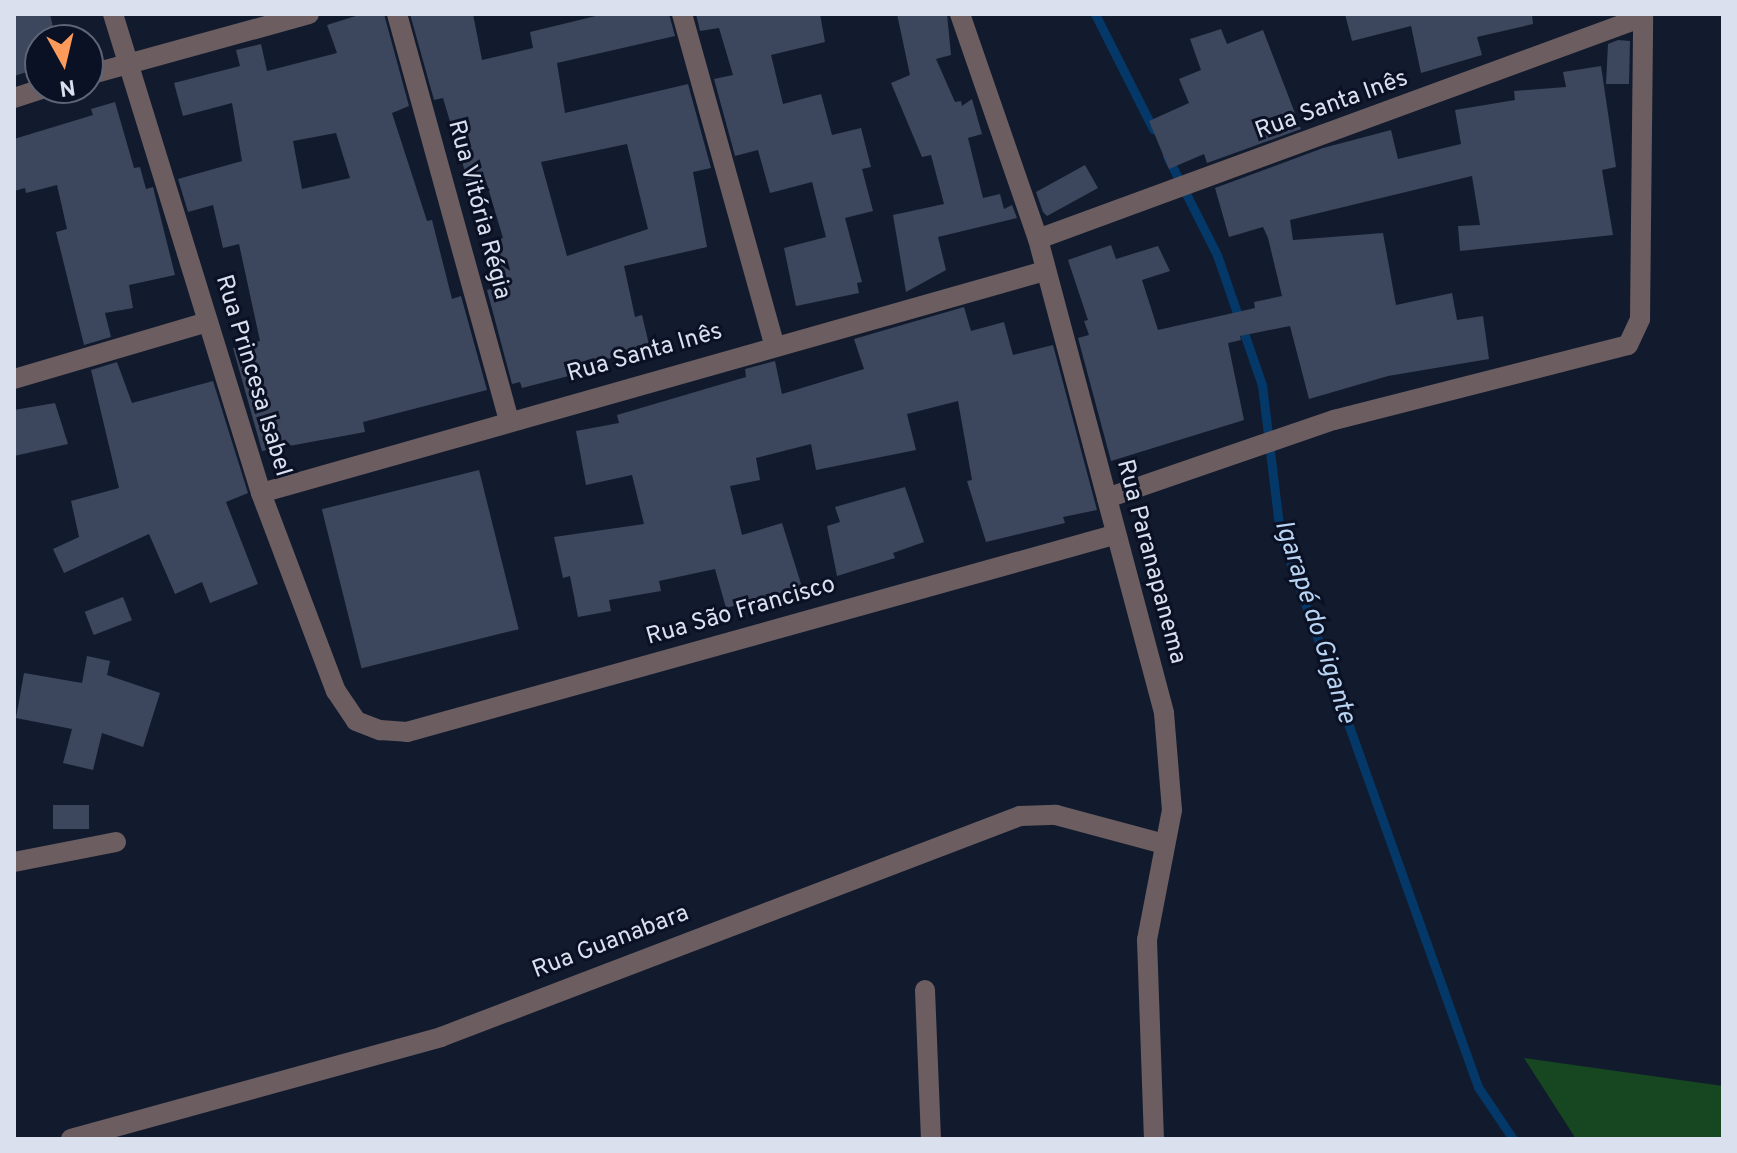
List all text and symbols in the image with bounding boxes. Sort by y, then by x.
north arrow [24,24,104,104]
street label: Rua Santa Inês [1252,65,1412,147]
text: N [57,72,77,101]
street label: Rua Vitória Régia [440,117,516,303]
street label: Rua Princesa Isabel [208,272,296,480]
street label: Rua Santa Inês [564,318,726,390]
street label: Rua Paranapanema [1109,457,1191,667]
water label: Igarapé do Gigante [1266,516,1362,728]
street label: Rua São Francisco [643,571,839,653]
street label: Rua Guanabara [529,900,693,986]

